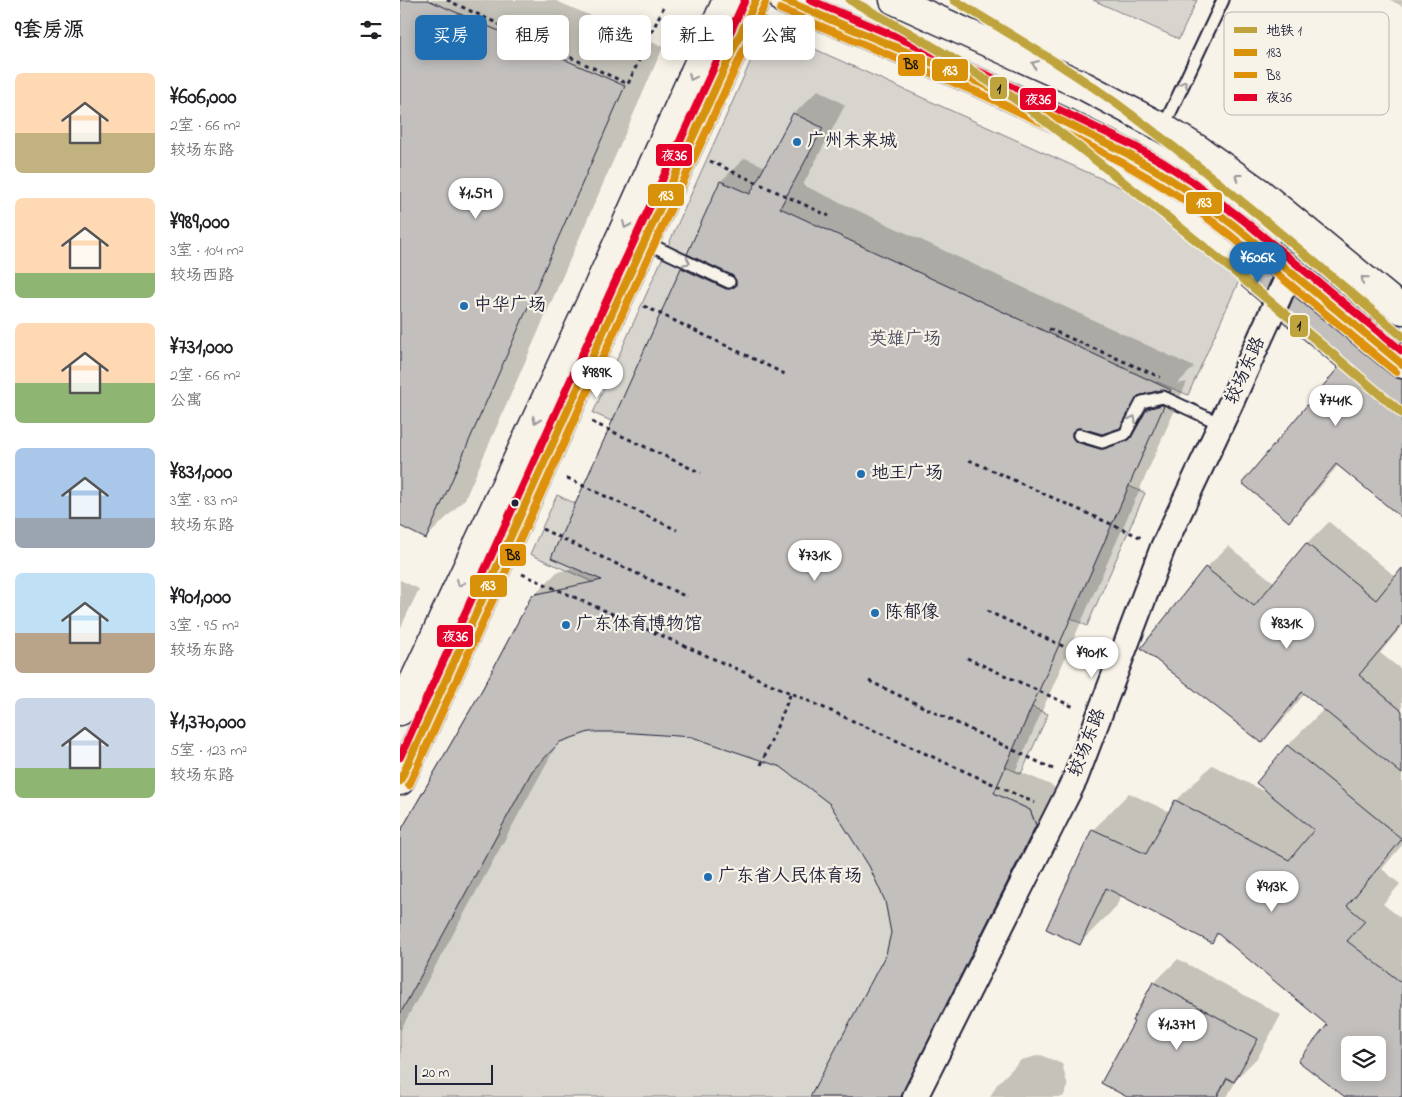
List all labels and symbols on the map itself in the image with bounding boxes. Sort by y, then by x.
legend [1224,12,1389,115]
text: 地铁 1 [1266,21,1302,42]
text: 183 [1266,43,1282,64]
line badge: B8 [897,53,926,77]
text: B8 [903,55,919,76]
line badge: 183 [931,58,969,82]
one-way arrow [1031,60,1040,70]
text: 183 [942,61,958,82]
text: B8 [1265,66,1281,87]
one-way arrow [689,71,699,80]
line badge: 1 [989,76,1008,100]
text: 1 [997,79,1002,100]
one-way arrow [1178,80,1188,89]
line badge: 夜36 [1019,87,1057,111]
text: 夜36 [1266,88,1292,109]
text: 夜36 [1025,90,1052,111]
place label: 广州未来城 [807,129,897,155]
marker: 广州未来城 [791,136,803,148]
line badge: 夜36 [655,143,693,167]
text: 夜36 [661,146,688,167]
one-way arrow [1235,174,1244,182]
pin: ¥1.5M [441,178,511,220]
line badge: 183 [647,183,685,207]
text: 183 [658,186,674,207]
line badge: 183 [1185,191,1223,215]
text: 183 [1196,193,1212,214]
one-way arrow [621,220,632,229]
pin: ¥606K [1223,242,1293,284]
one-way arrow [682,256,691,266]
one-way arrow [1361,275,1370,284]
place label: 中华广场 [474,293,546,319]
marker: 中华广场 [458,300,470,312]
line badge: 1 [1289,314,1309,338]
text: 1 [1297,316,1302,337]
park label: 英雄广场 [869,327,941,353]
street label: 较场东路 [1219,333,1273,409]
pin: ¥989K [562,356,632,399]
pin: ¥741K [1301,384,1371,427]
one-way arrow [532,415,542,424]
one-way arrow [1127,415,1137,424]
place label: 地王广场 [871,461,943,487]
marker: 地王广场 [855,468,867,480]
unlabelled marker [510,498,520,508]
pin: ¥731K [780,540,850,582]
line badge: B8 [499,543,527,567]
text: B8 [505,546,521,567]
line badge: 183 [469,574,508,598]
text: 183 [480,576,496,597]
one-way arrow [456,578,466,587]
place label: 陈郁像 [885,600,939,626]
marker: 陈郁像 [869,607,881,619]
pin: ¥831K [1252,608,1322,650]
place label: 广东体育博物馆 [576,612,702,638]
marker: 广东体育博物馆 [560,619,572,631]
line badge: 夜36 [436,624,474,648]
text: 夜36 [442,627,469,648]
pin: ¥901K [1057,636,1127,679]
street label: 较场东路 [1063,705,1113,781]
place label: 广东省人民体育场 [718,864,862,890]
pin: ¥913K [1237,870,1307,913]
marker: 广东省人民体育场 [702,871,714,883]
pin: ¥1.37M [1136,1008,1218,1051]
scale bar [415,1062,492,1085]

